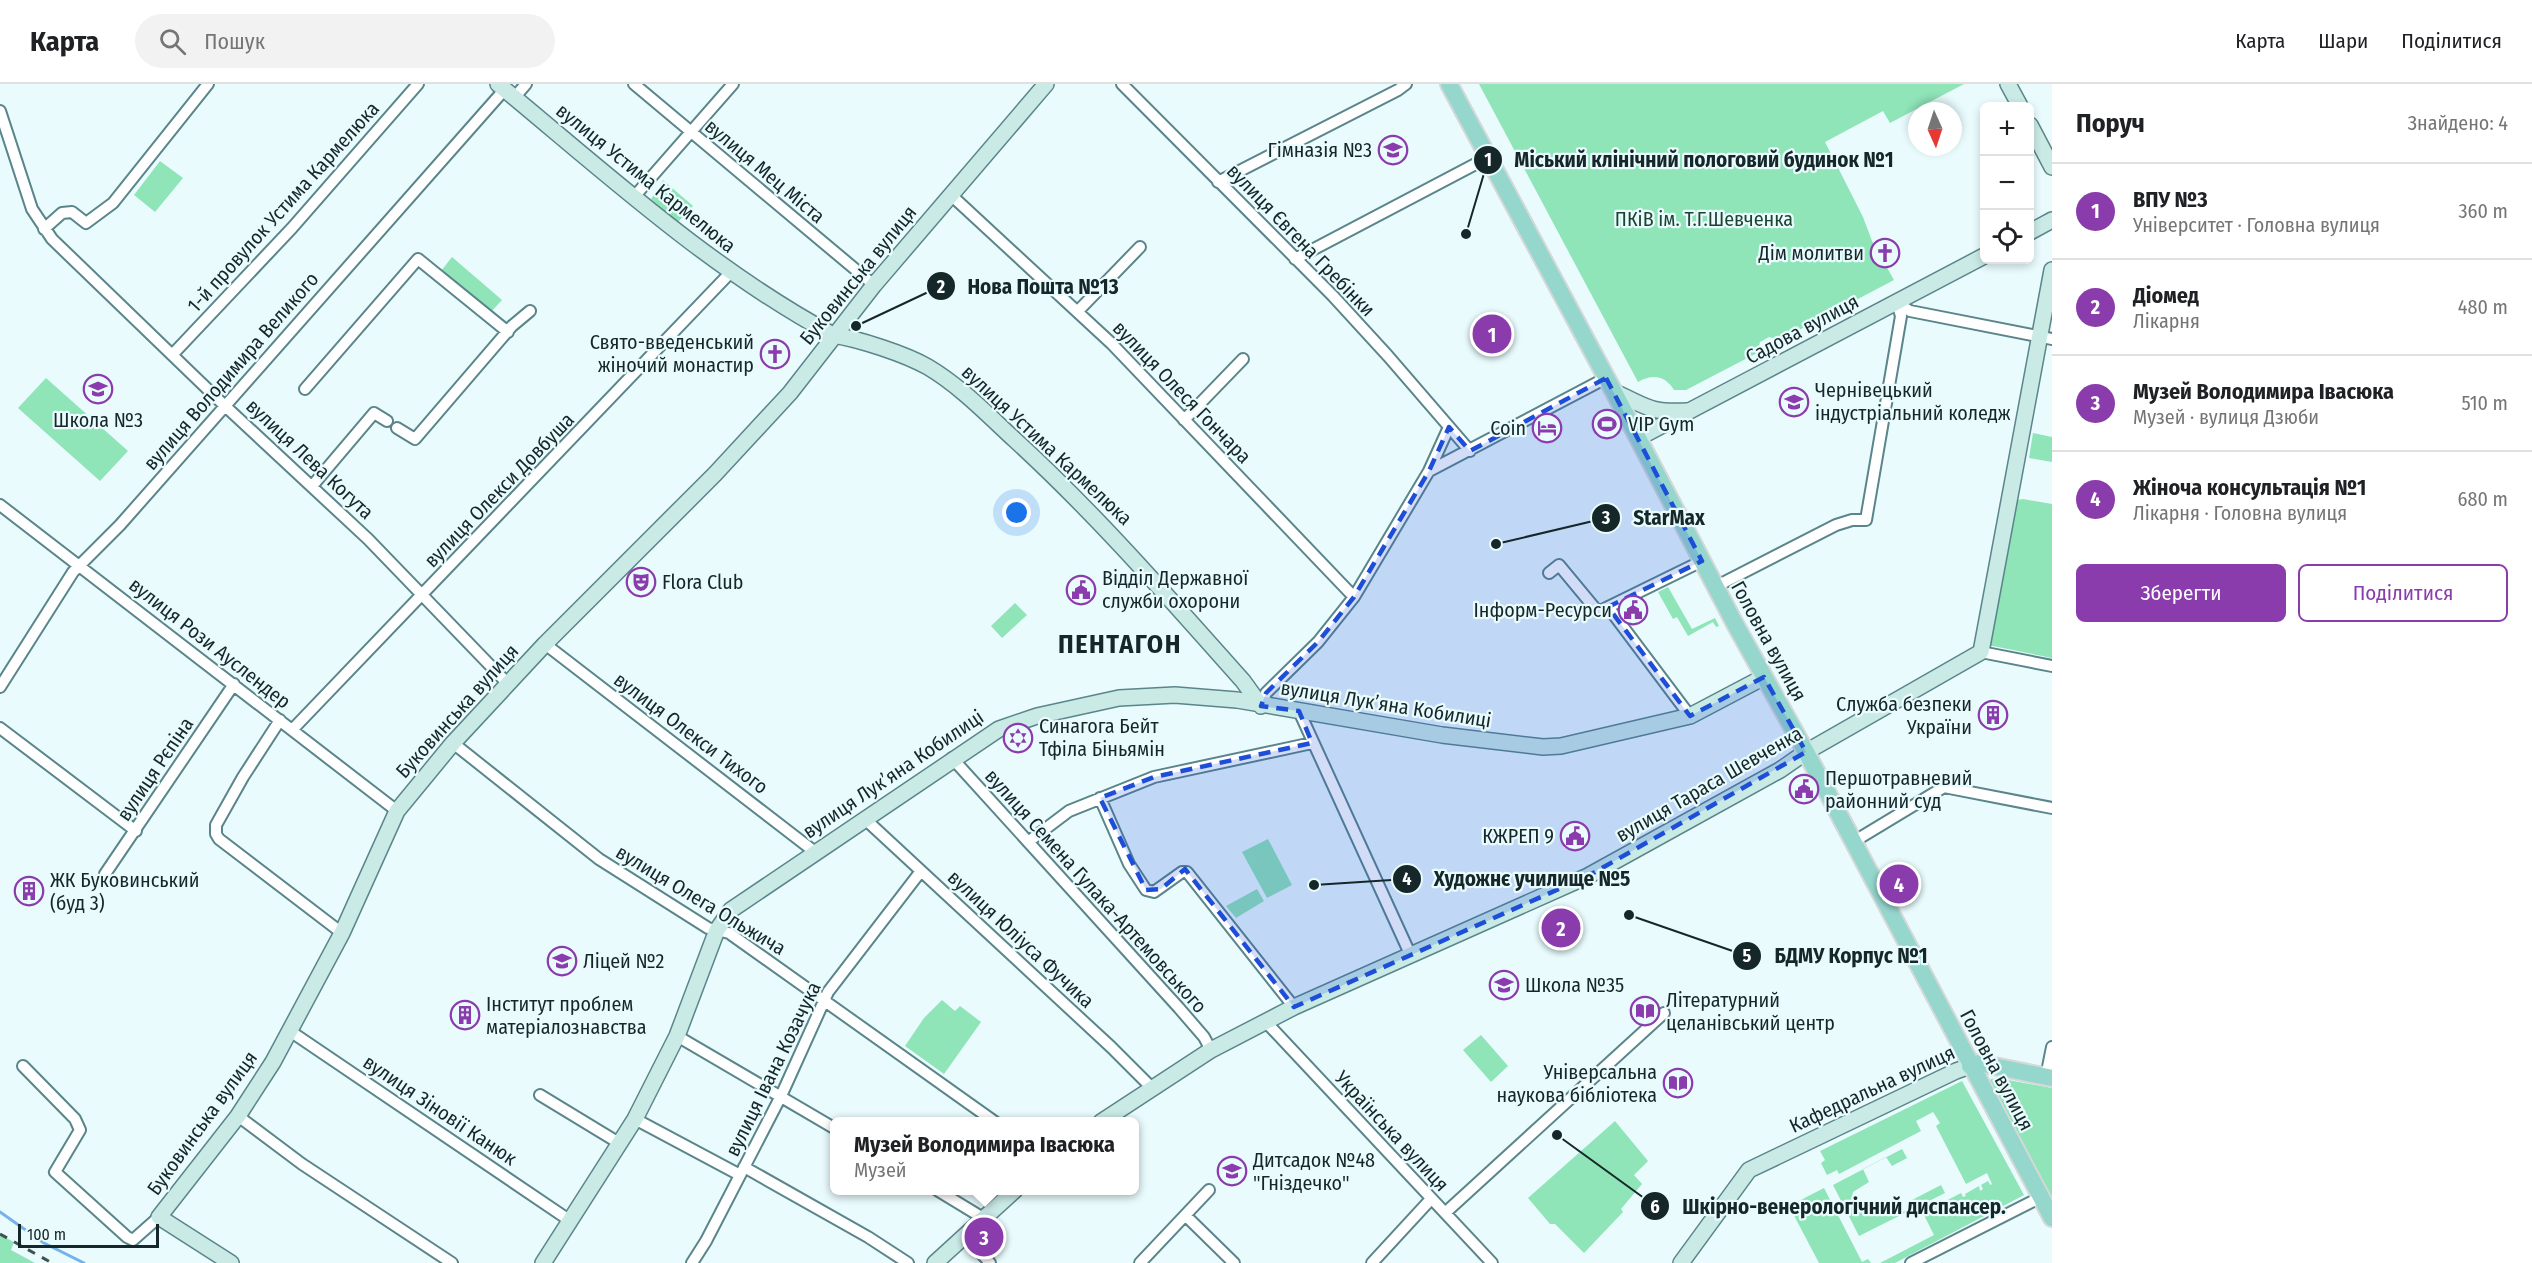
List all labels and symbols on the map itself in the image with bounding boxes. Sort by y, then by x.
street label: 1-й провулок Устима Кармелюка [182,97,384,317]
street label: вулиця Устима Кармелюка [551,98,741,258]
north arrow [1908,102,1962,156]
street label: вулиця Мец Міста [700,114,830,228]
school or university icon: Гімназія №3 [1377,134,1409,166]
place label: Гімназія №3 [1267,138,1372,162]
callout: Міський клінічний пологовий будинок №1 [1473,140,1906,179]
text: Міський клінічний пологовий будинок №1 [1514,147,1894,173]
text: 1 [1484,149,1492,171]
street label: вулиця Євгена Гребінки [1222,159,1380,321]
street label: Буковинська вулиця [795,201,921,349]
park label: ПКіВ ім. Т.Г.Шевченка [1615,207,1793,231]
church icon: Дім молитви [1869,237,1901,269]
place label: Дім молитви [1758,241,1864,265]
street label: вулиця Володимира Великого [139,267,323,475]
callout: Нова Пошта №13 [926,267,1131,306]
text: Нова Пошта №13 [967,274,1119,300]
text: 2 [936,276,945,298]
street label: Садова вулиця [1741,289,1863,369]
pin: 1 [1472,312,1512,356]
street label: вулиця Олеся Гончара [1108,316,1256,468]
place label: Свято-введенський жіночий монастир [590,330,754,377]
church icon: Свято-введенський жіночий монастир [759,338,791,370]
street label: вулиця Устима Кармелюка [957,360,1137,530]
school or university icon: Школа №3 [82,373,114,405]
place label: Чернівецький індустріальний коледж [1815,378,2011,425]
school or university icon: Чернівецький індустріальний коледж [1778,386,1810,418]
street label: вулиця Лева Когута [241,394,379,524]
place label: Школа №3 [53,408,143,432]
street label: вулиця Олекси Довбуша [419,408,579,572]
sports icon: VIP Gym [1591,408,1623,440]
hotel icon: Coin [1531,412,1563,444]
place label: VIP Gym [1628,412,1694,436]
place label: Coin [1490,416,1526,440]
your location [1002,498,1031,527]
callout: StarMax [1591,498,1717,537]
text: StarMax [1633,505,1706,531]
text: 3 [1601,507,1611,529]
theatre icon: Flora Club [625,566,657,598]
place label: Відділ Державної служби охорони [1102,566,1249,613]
place label: Flora Club [662,570,743,594]
street label: вулиця Рози Ауслендер [125,573,295,713]
public building icon: Відділ Державної служби охорони [1065,574,1097,606]
street label: Головна вулиця [1726,577,1812,705]
public building icon: Інформ-Ресурси [1617,594,1649,626]
place label: Інформ-Ресурси [1474,598,1612,622]
district label: ПЕНТАГОН [1058,629,1182,660]
street label: Буковинська вулиця [391,639,523,783]
street label: вулиця Олекси Тихого [609,667,773,799]
street label: вулиця Лукʼяна Кобилиці [1279,676,1493,732]
place label: Служба безпеки України [1836,692,1972,739]
building icon: Служба безпеки України [1977,699,2009,731]
street label: вулиця Лукʼяна Кобилиці [798,705,988,843]
street label: вулиця Рєпіна [112,713,198,825]
place label: Синагога Бейт Тфіла Біньямін [1039,714,1165,761]
street label: вулиця Тараса Шевченка [1612,721,1806,847]
synagogue icon: Синагога Бейт Тфіла Біньямін [1002,722,1034,754]
street label: вулиця Семена Гулака-Артемовського [980,764,1212,1018]
place label: Першотравневий районний суд [1825,766,1972,813]
public building icon: Першотравневий районний суд [1788,773,1820,805]
public building icon: КЖРЕП 9 [1559,820,1591,852]
place label: КЖРЕП 9 [1482,824,1554,848]
street label: вулиця Олега Ольжича [612,840,790,960]
callout: Художнє училище №5 [1392,860,1643,899]
pin: 4 [1880,862,1918,906]
street label: вулиця Юліуса Фучика [943,865,1099,1013]
text: Художнє училище №5 [1433,866,1630,892]
place label: ЖК Буковинський (буд 3) [50,868,199,915]
text: 4 [1402,868,1412,890]
building icon: ЖК Буковинський (буд 3) [13,875,45,907]
pin: 2 [1542,906,1580,950]
callout: БДМУ Корпус №1 [1732,936,1939,975]
text: БДМУ Корпус №1 [1774,943,1928,969]
school or university icon: Ліцей №2 [546,945,578,977]
text: 5 [1743,945,1752,967]
place label: Ліцей №2 [583,949,665,973]
school or university icon: Школа №35 [1488,969,1520,1001]
place label: Школа №35 [1525,973,1624,997]
street label: вулиця Івана Козачука [720,978,826,1160]
place label: Літературний целанівський центр [1666,988,1835,1035]
place label: Інститут проблем матеріалознавства [486,992,647,1039]
library icon: Літературний целанівський центр [1629,995,1661,1027]
building icon: Інститут проблем матеріалознавства [449,999,481,1031]
street label: Головна вулиця [1955,1005,2039,1135]
street label: Кафедральна вулиця [1785,1040,1959,1138]
street label: Буковинська вулиця [142,1046,262,1200]
street label: вулиця Зіновії Канюк [359,1050,522,1171]
place label: Універсальна наукова бібліотека [1496,1060,1657,1107]
street label: Українська вулиця [1329,1065,1454,1196]
library icon: Універсальна наукова бібліотека [1662,1067,1694,1099]
place label: Дитсадок №48 "Гніздечко" [1252,1148,1375,1195]
school or university icon: Дитсадок №48 "Гніздечко" [1216,1155,1248,1187]
callout: Шкірно-венерологічний диспансер. [1640,1187,2017,1226]
text: Шкірно-венерологічний диспансер. [1682,1194,2006,1220]
text: 6 [1650,1196,1660,1218]
pin: 3 [964,1214,1004,1260]
scale bar [18,1221,159,1248]

